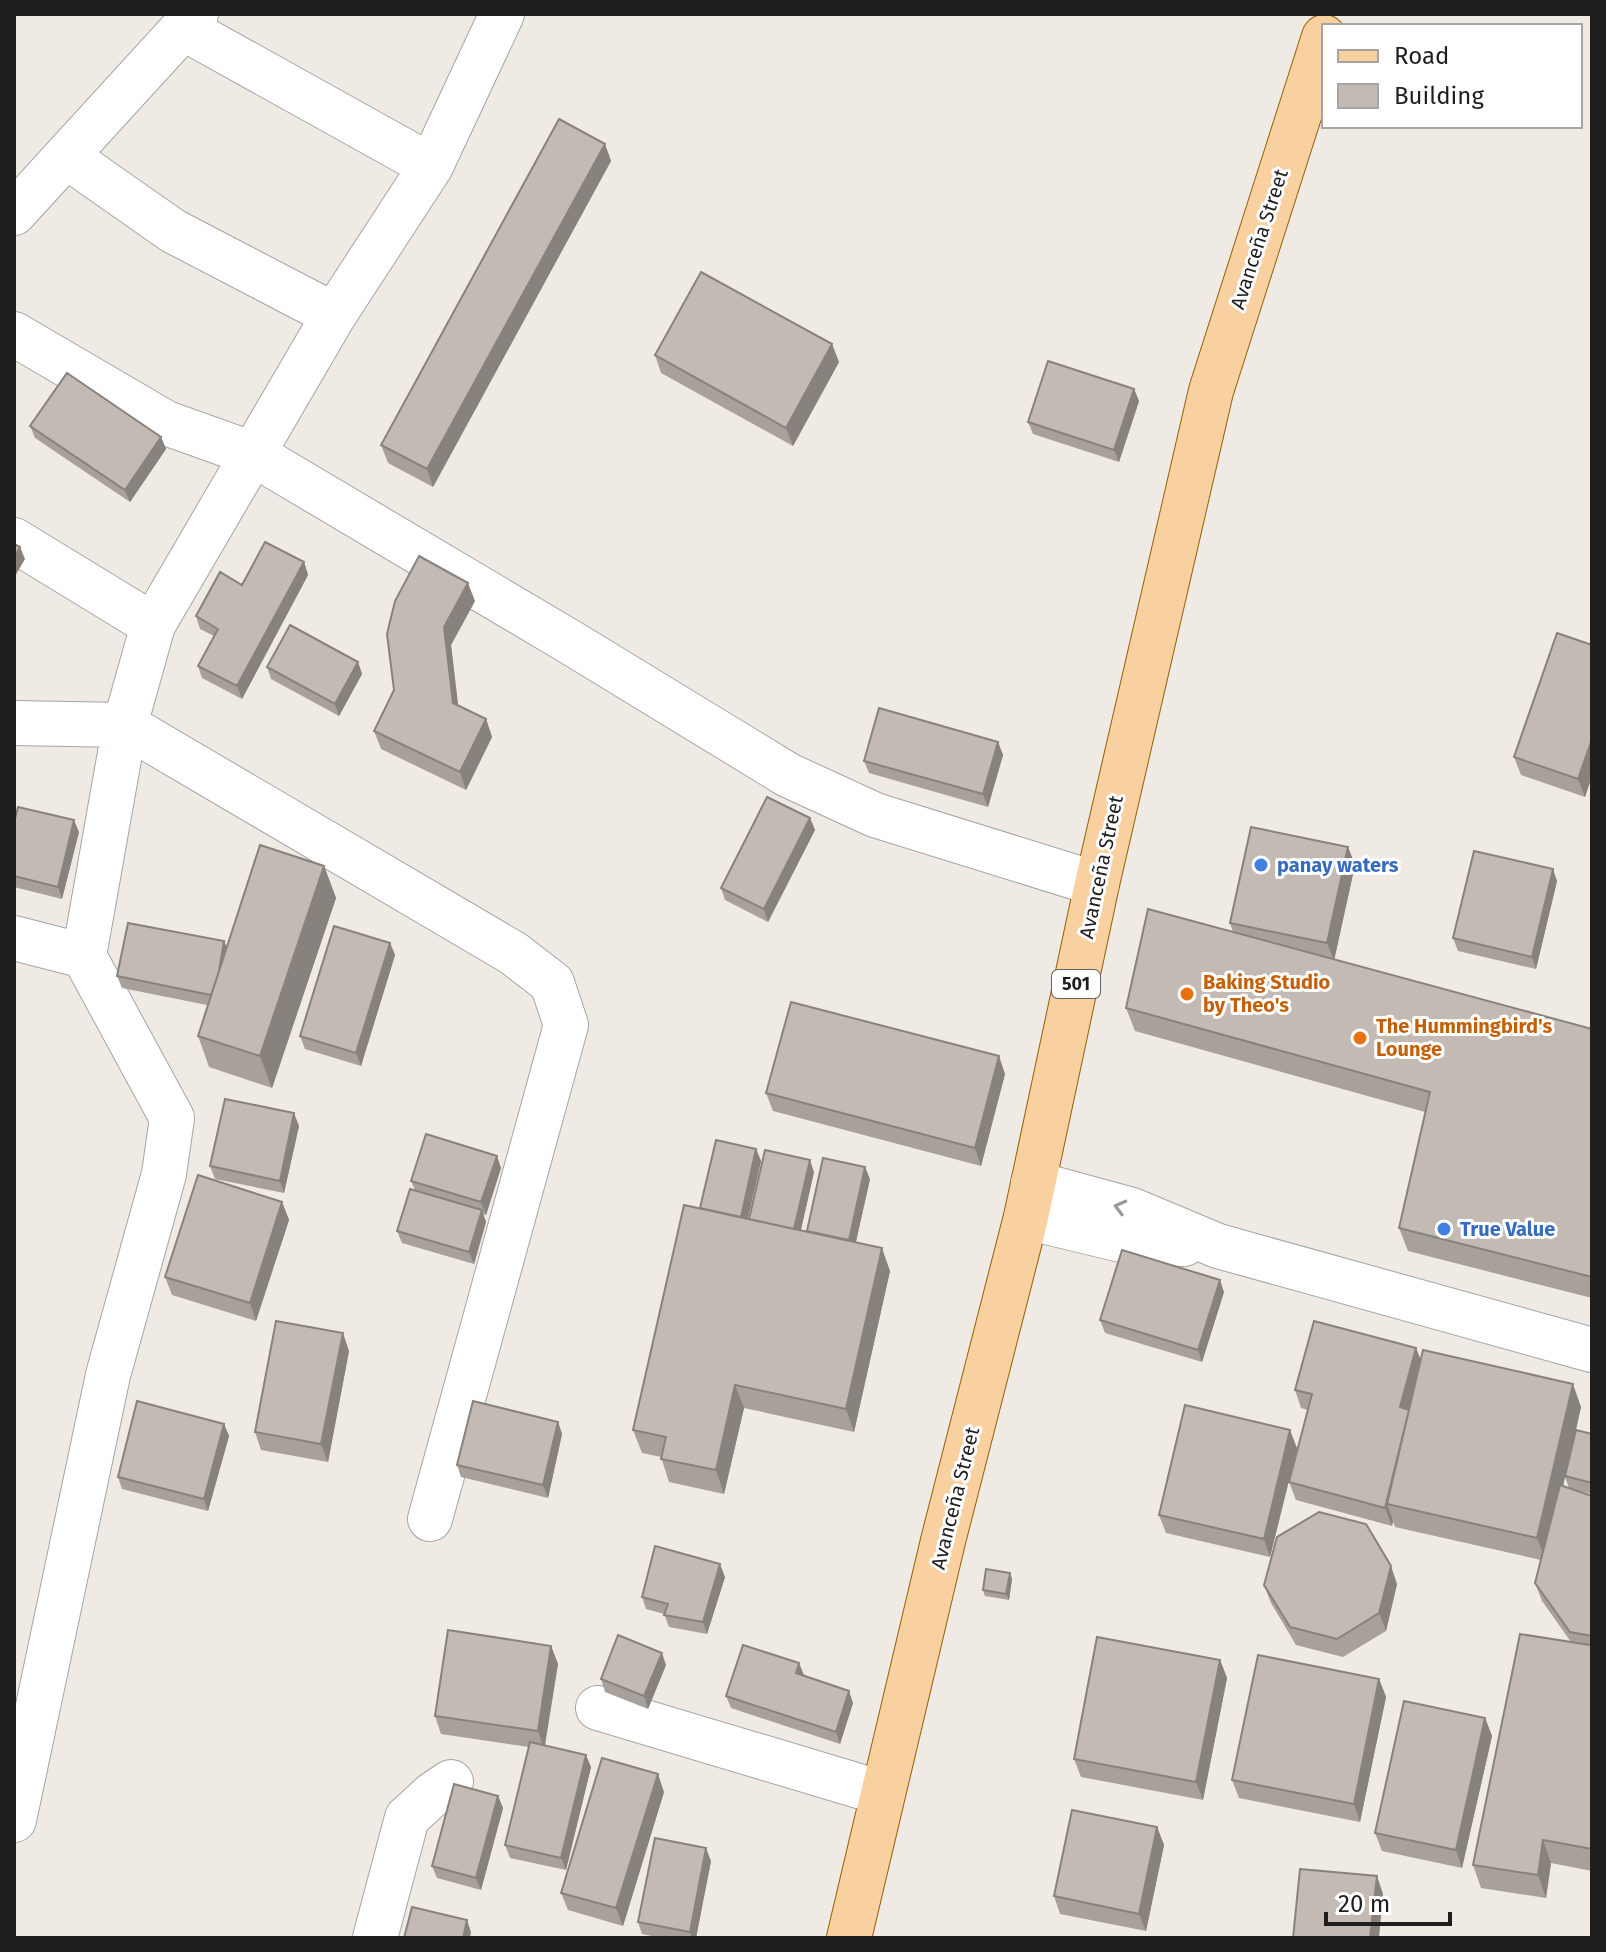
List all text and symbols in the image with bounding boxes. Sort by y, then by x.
legend [1322,24,1582,128]
text: Road [1394,42,1449,70]
text: Building [1394,82,1484,110]
street label: Avanceña Street [1225,165,1293,312]
street label: Avanceña Street [1074,792,1128,941]
place label: panay waters [1277,853,1399,877]
marker: panay waters [1252,856,1270,874]
road number: 501 [1052,970,1100,998]
place label: Baking Studio by Theo's [1203,970,1331,1017]
marker: Baking Studio by Theo's [1178,985,1196,1003]
place label: The Hummingbird's Lounge [1376,1014,1552,1061]
marker: The Hummingbird's Lounge [1351,1029,1369,1047]
one-way arrow [1114,1199,1128,1216]
place label: True Value [1460,1217,1555,1241]
marker: True Value [1435,1220,1453,1238]
street label: Avanceña Street [926,1424,984,1572]
scale bar [1326,1876,1450,1926]
text: 20 m [1338,1890,1390,1918]

